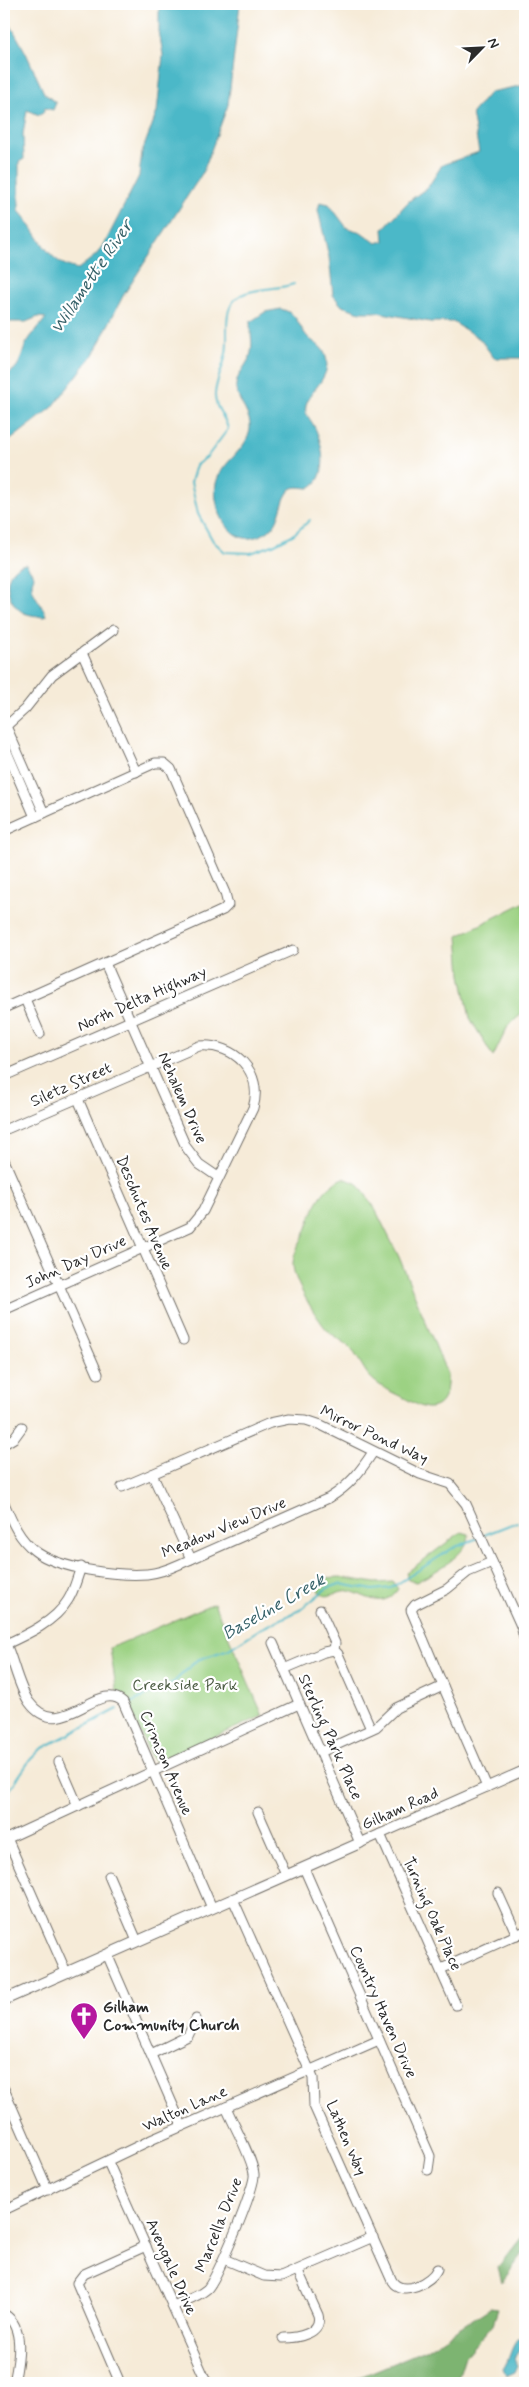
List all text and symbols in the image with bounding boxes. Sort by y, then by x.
north arrow [456,22,506,72]
text: N [483,35,503,51]
water label: Willamette River [45,214,140,338]
street label: North Delta Highway [74,961,210,1038]
street label: Nehalem Drive [152,1049,212,1147]
street label: Siletz Street [27,1058,115,1112]
street label: Deschutes Avenue [110,1153,178,1274]
street label: John Day Drive [22,1230,130,1294]
street label: Mirror Pond Way [316,1401,432,1469]
street label: Meadow View Drive [158,1492,290,1564]
water label: Baseline Creek [218,1567,330,1646]
street label: Sterling Park Place [292,1671,367,1804]
park label: Creekside Park [132,1675,238,1696]
street label: Crimson Avenue [134,1707,198,1819]
street label: Gilham Road [358,1783,442,1835]
street label: Turning Oak Place [397,1854,466,1974]
street label: Country Haven Drive [344,1942,422,2082]
place label: Gilham Community Church [103,1997,240,2036]
church icon: Gilham Community Church [69,2001,99,2040]
street label: Walton Lane [139,2081,231,2137]
street label: Lathen Way [321,2097,371,2179]
street label: Marcella Drive [190,2174,248,2276]
street label: Avengale Drive [140,2216,202,2319]

